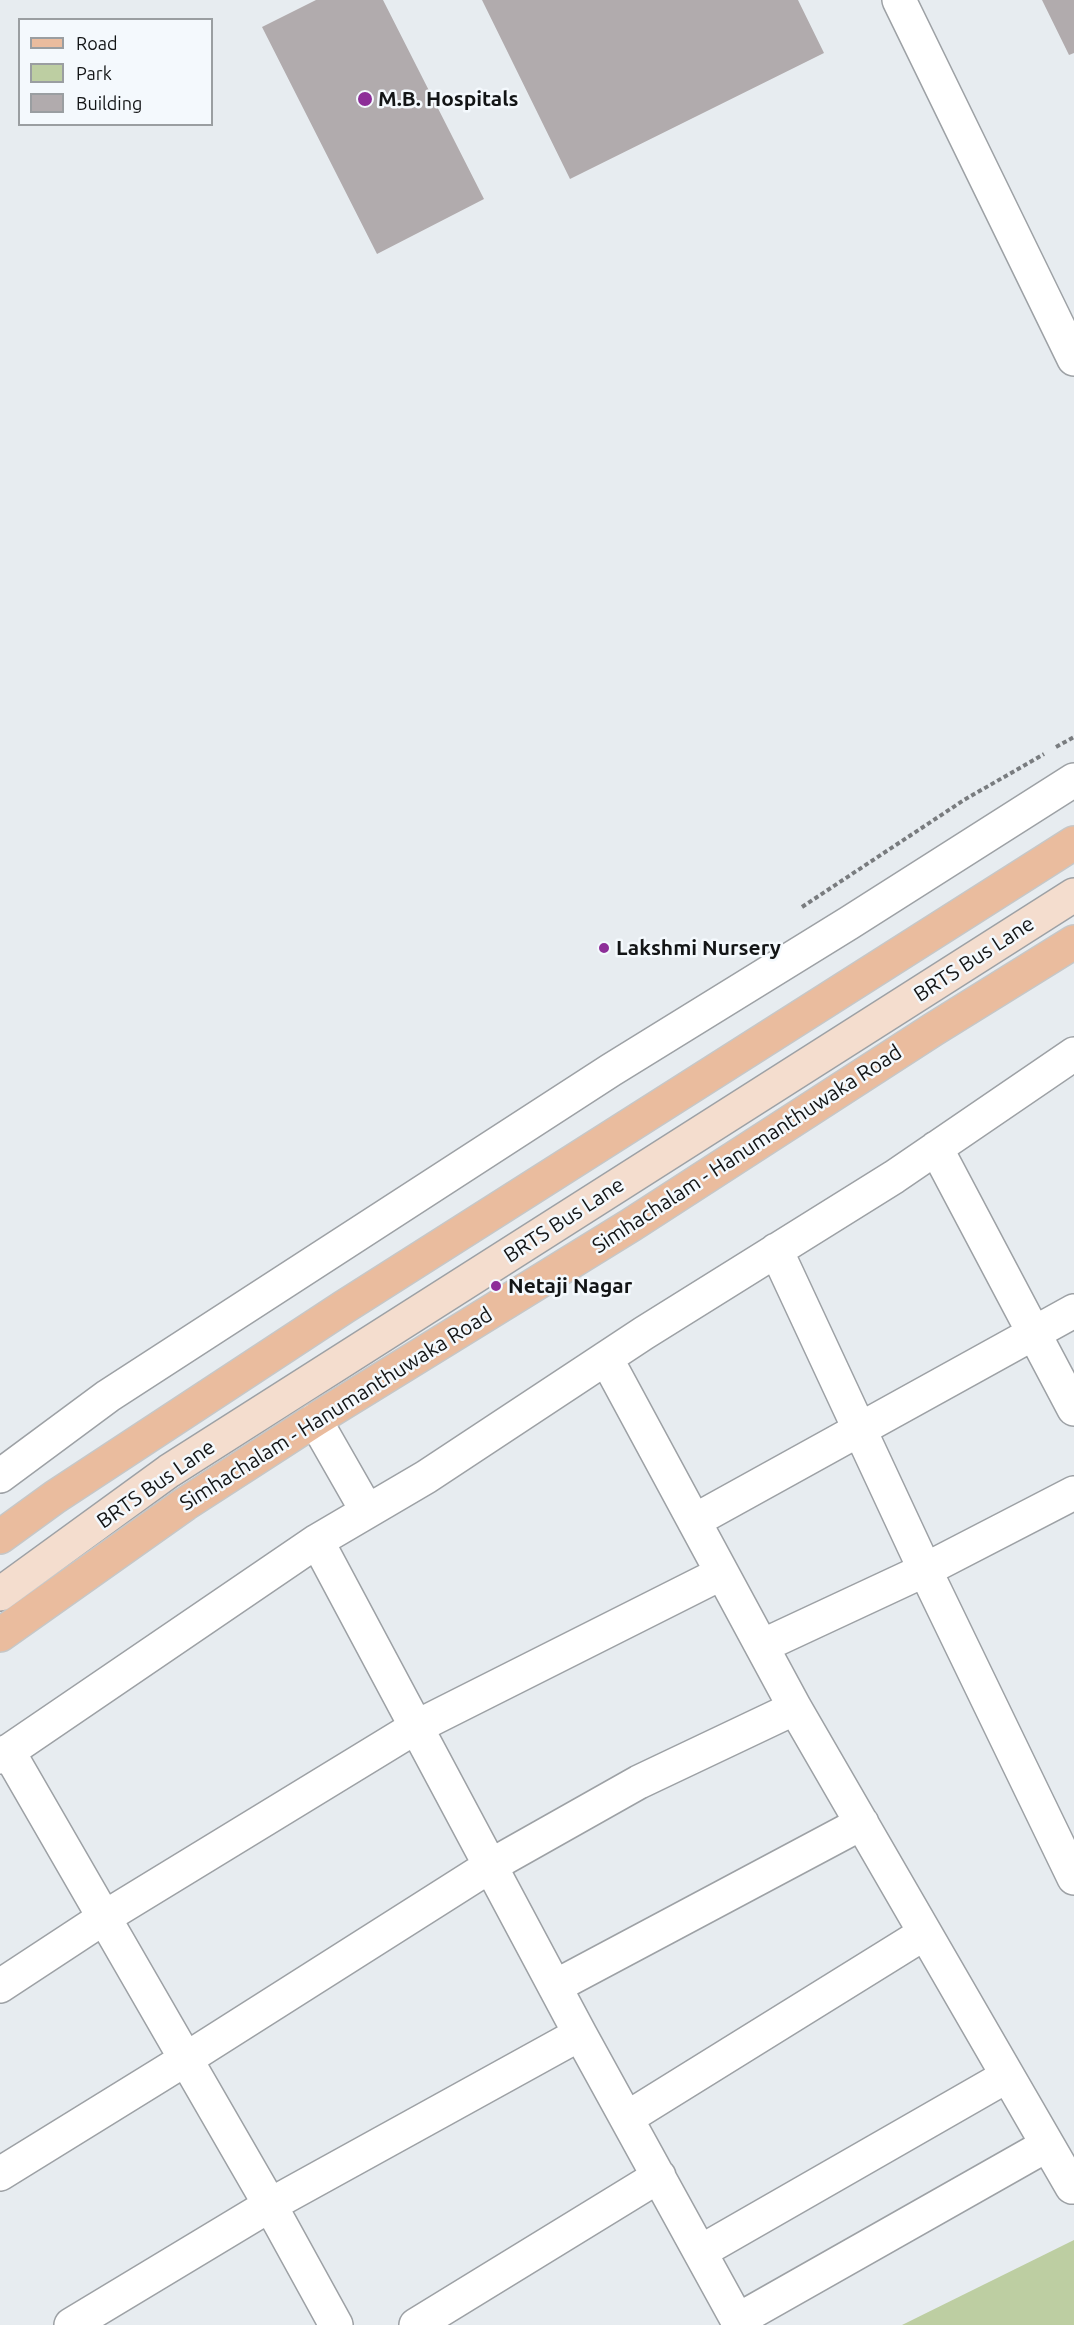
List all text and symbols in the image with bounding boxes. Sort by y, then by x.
legend [18,18,213,126]
text: Road [76,33,118,53]
text: Park [76,63,112,83]
place label: M.B. Hospitals [378,86,519,112]
marker: M.B. Hospitals [356,90,374,108]
text: Building [76,93,142,113]
street label: BRTS Bus Lane [909,911,1039,1007]
place label: Lakshmi Nursery [616,935,781,961]
marker: Lakshmi Nursery [597,941,611,955]
street label: Simhachalam - Hanumanthuwaka Road [588,1039,906,1259]
street label: BRTS Bus Lane [499,1172,629,1268]
place label: Netaji Nagar [508,1273,632,1299]
marker: Netaji Nagar [489,1279,503,1293]
street label: Simhachalam - Hanumanthuwaka Road [175,1302,497,1516]
street label: BRTS Bus Lane [92,1434,220,1534]

